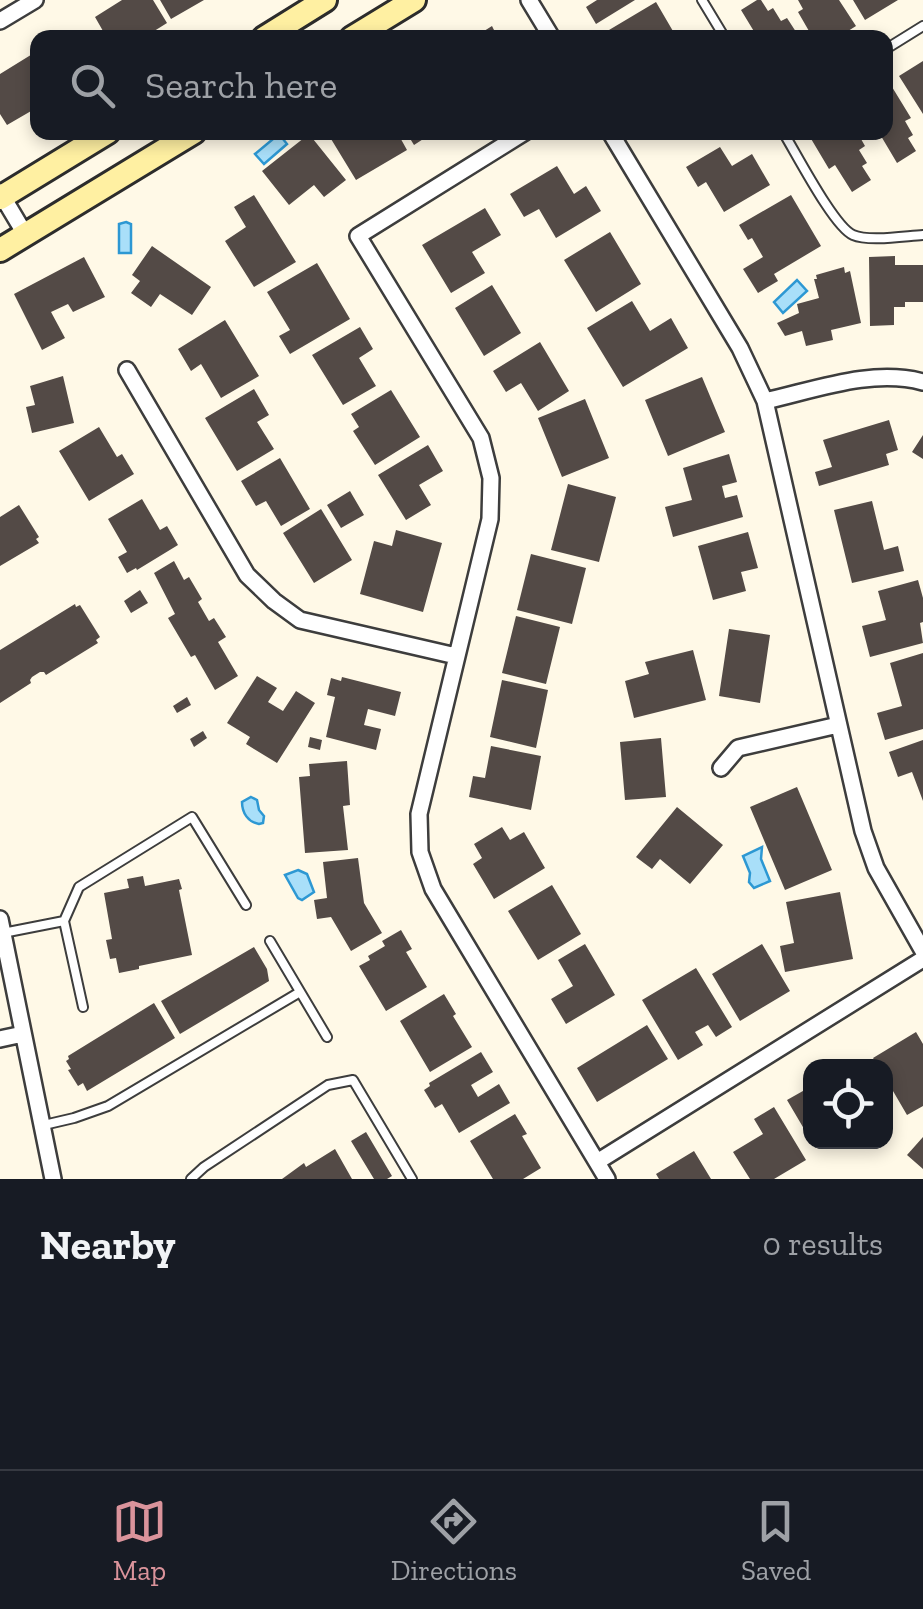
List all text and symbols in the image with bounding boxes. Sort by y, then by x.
search box [30,30,893,140]
icon: search [65,58,120,113]
text: Search here [145,62,337,108]
map controls [803,1059,893,1149]
button: locate [803,1059,893,1149]
text: Nearby [40,1219,176,1270]
text: 0 results [762,1225,883,1263]
tab: Map [112,1494,167,1587]
tab: Directions [391,1494,517,1587]
tab: Saved [741,1494,811,1587]

